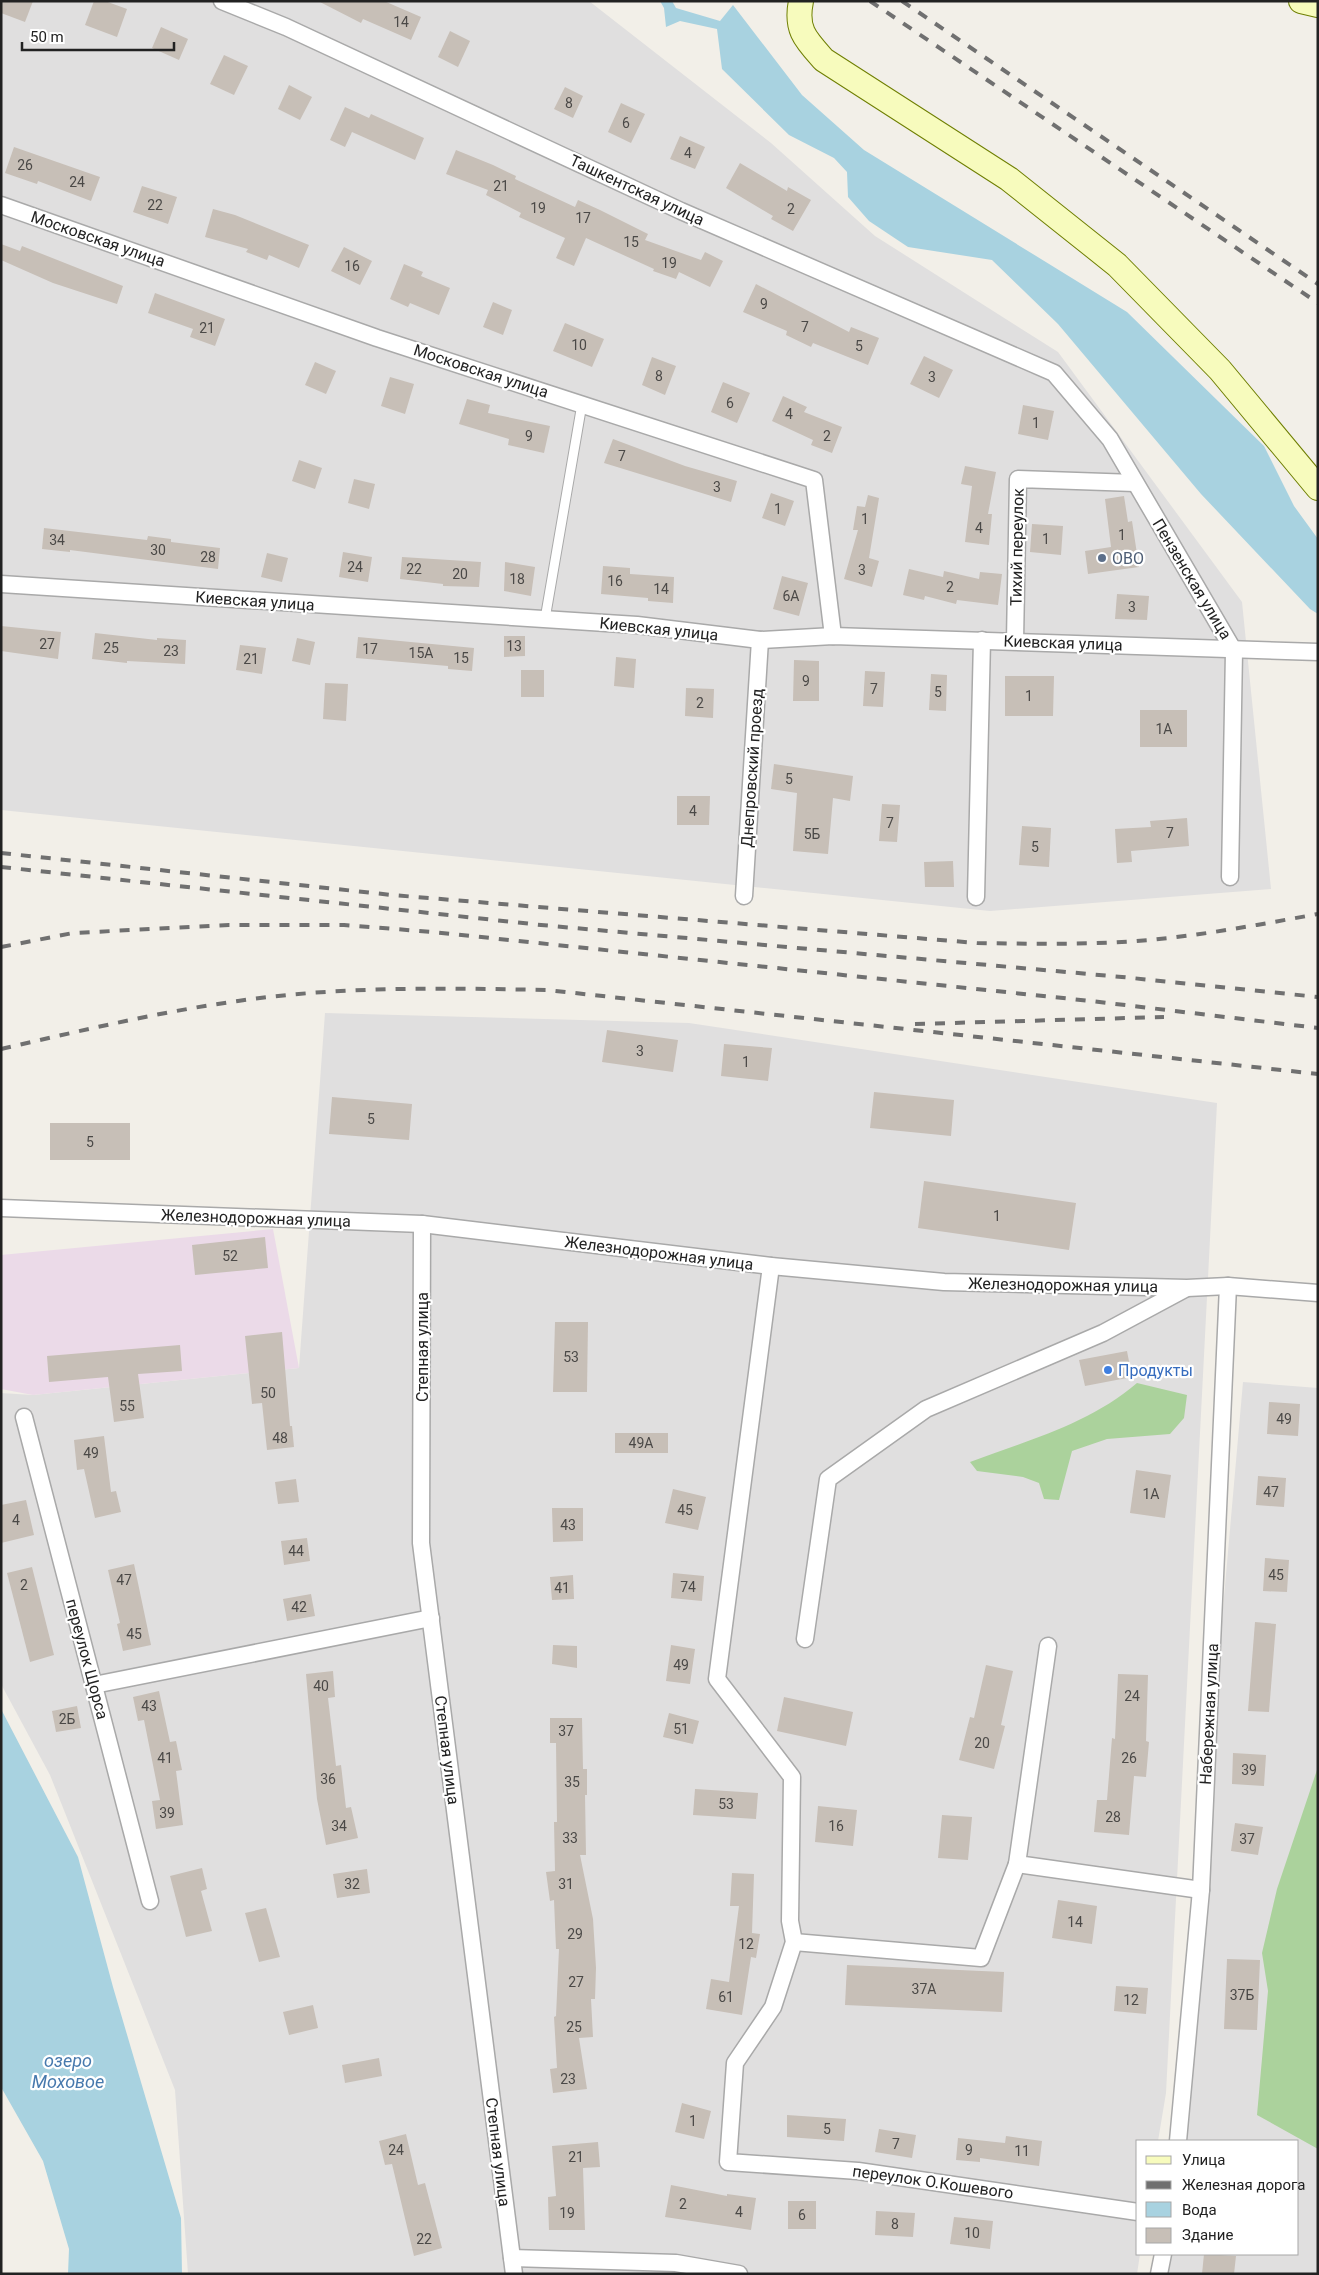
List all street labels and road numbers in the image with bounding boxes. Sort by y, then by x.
street label: Ташкентская улица [567,151,707,229]
street label: Московская улица [28,207,168,271]
street label: Московская улица [411,340,551,402]
street label: Тихий переулок [1006,488,1028,606]
street label: Пензенская улица [1148,515,1236,643]
street label: Киевская улица [195,587,315,615]
street label: Киевская улица [599,613,719,645]
street label: Киевская улица [1003,631,1123,655]
street label: Днепровский проезд [737,688,767,848]
street label: Железнодорожная улица [161,1205,351,1231]
street label: Железнодорожная улица [564,1232,754,1274]
street label: Железнодорожная улица [968,1274,1158,1296]
street label: Степная улица [413,1292,432,1402]
street label: переулок Щорса [62,1597,112,1721]
street label: Набережная улица [1196,1643,1222,1785]
street label: Степная улица [431,1694,463,1806]
street label: Степная улица [482,2096,514,2208]
street label: переулок О.Кошевого [851,2161,1015,2203]

